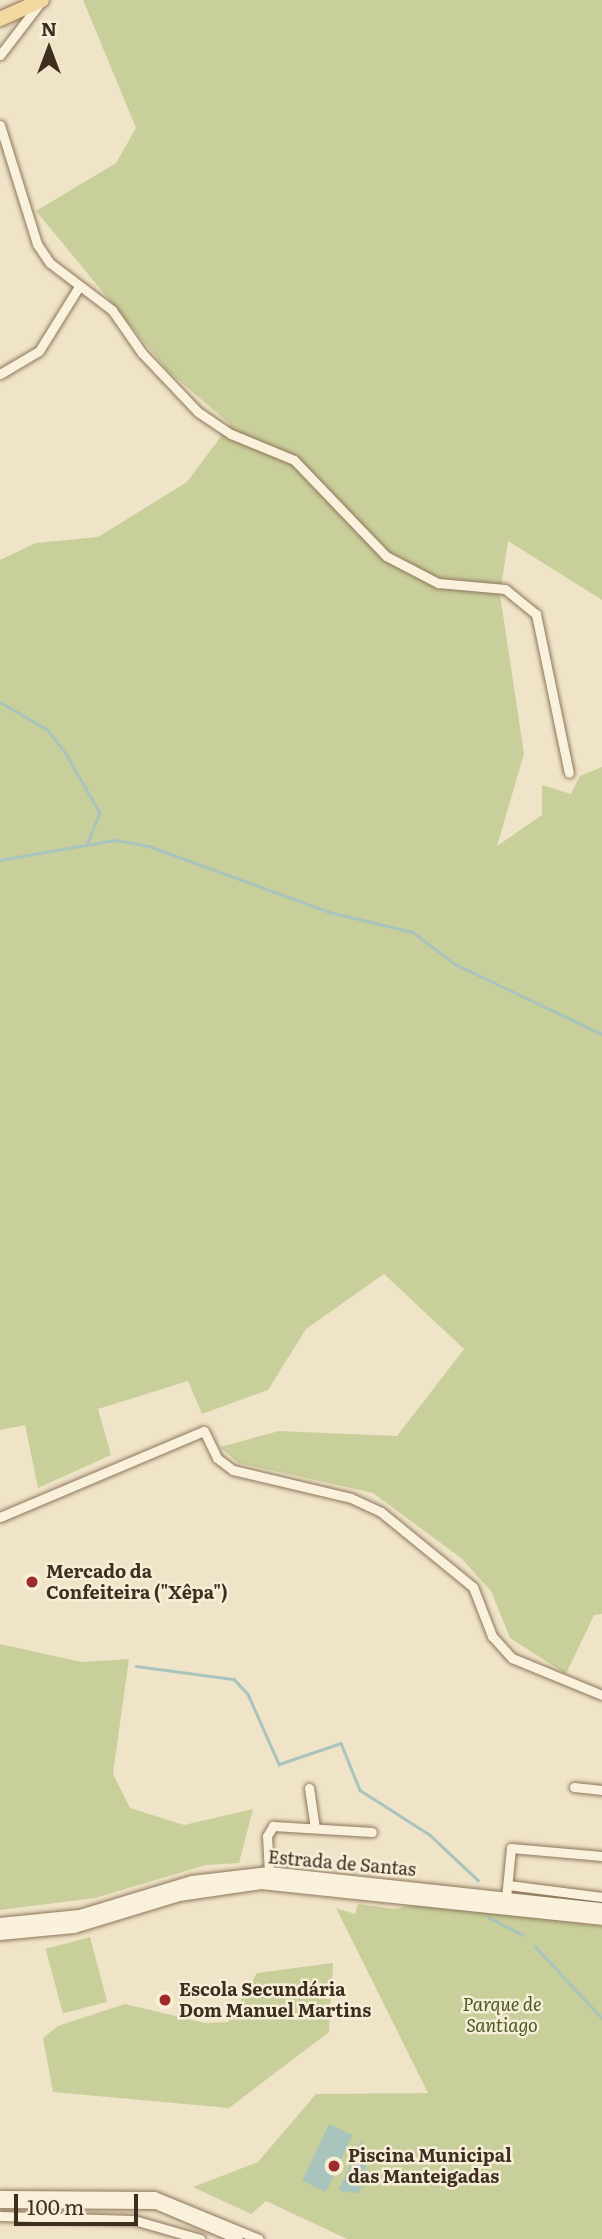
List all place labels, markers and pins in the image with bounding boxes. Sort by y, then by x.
place label: Mercado da Confeiteira ("Xêpa") [46,1561,228,1604]
marker: Mercado da Confeiteira ("Xêpa") [24,1574,40,1590]
place label: Escola Secundária Dom Manuel Martins [179,1979,371,2022]
marker: Escola Secundária Dom Manuel Martins [157,1992,173,2008]
place label: Piscina Municipal das Manteigadas [348,2145,512,2188]
marker: Piscina Municipal das Manteigadas [326,2158,342,2174]

